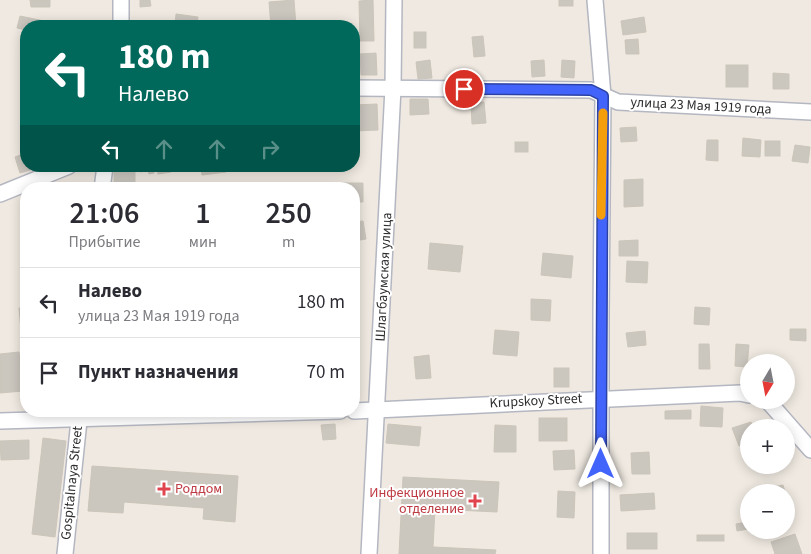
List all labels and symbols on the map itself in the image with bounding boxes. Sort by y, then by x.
pin [443,68,485,110]
street label: улица 23 Мая 1919 года [630,92,772,120]
street label: Шлагбаумская улица [371,212,397,342]
north arrow [740,354,795,409]
street label: Krupskoy Street [489,389,583,413]
street label: Gospitalnaya Street [56,425,88,541]
position arrow [574,437,626,489]
place label: Роддом [175,479,222,499]
marker: Роддом [157,482,171,496]
place label: Инфекционное отделение [369,483,464,519]
marker: Инфекционное отделение [468,494,482,508]

